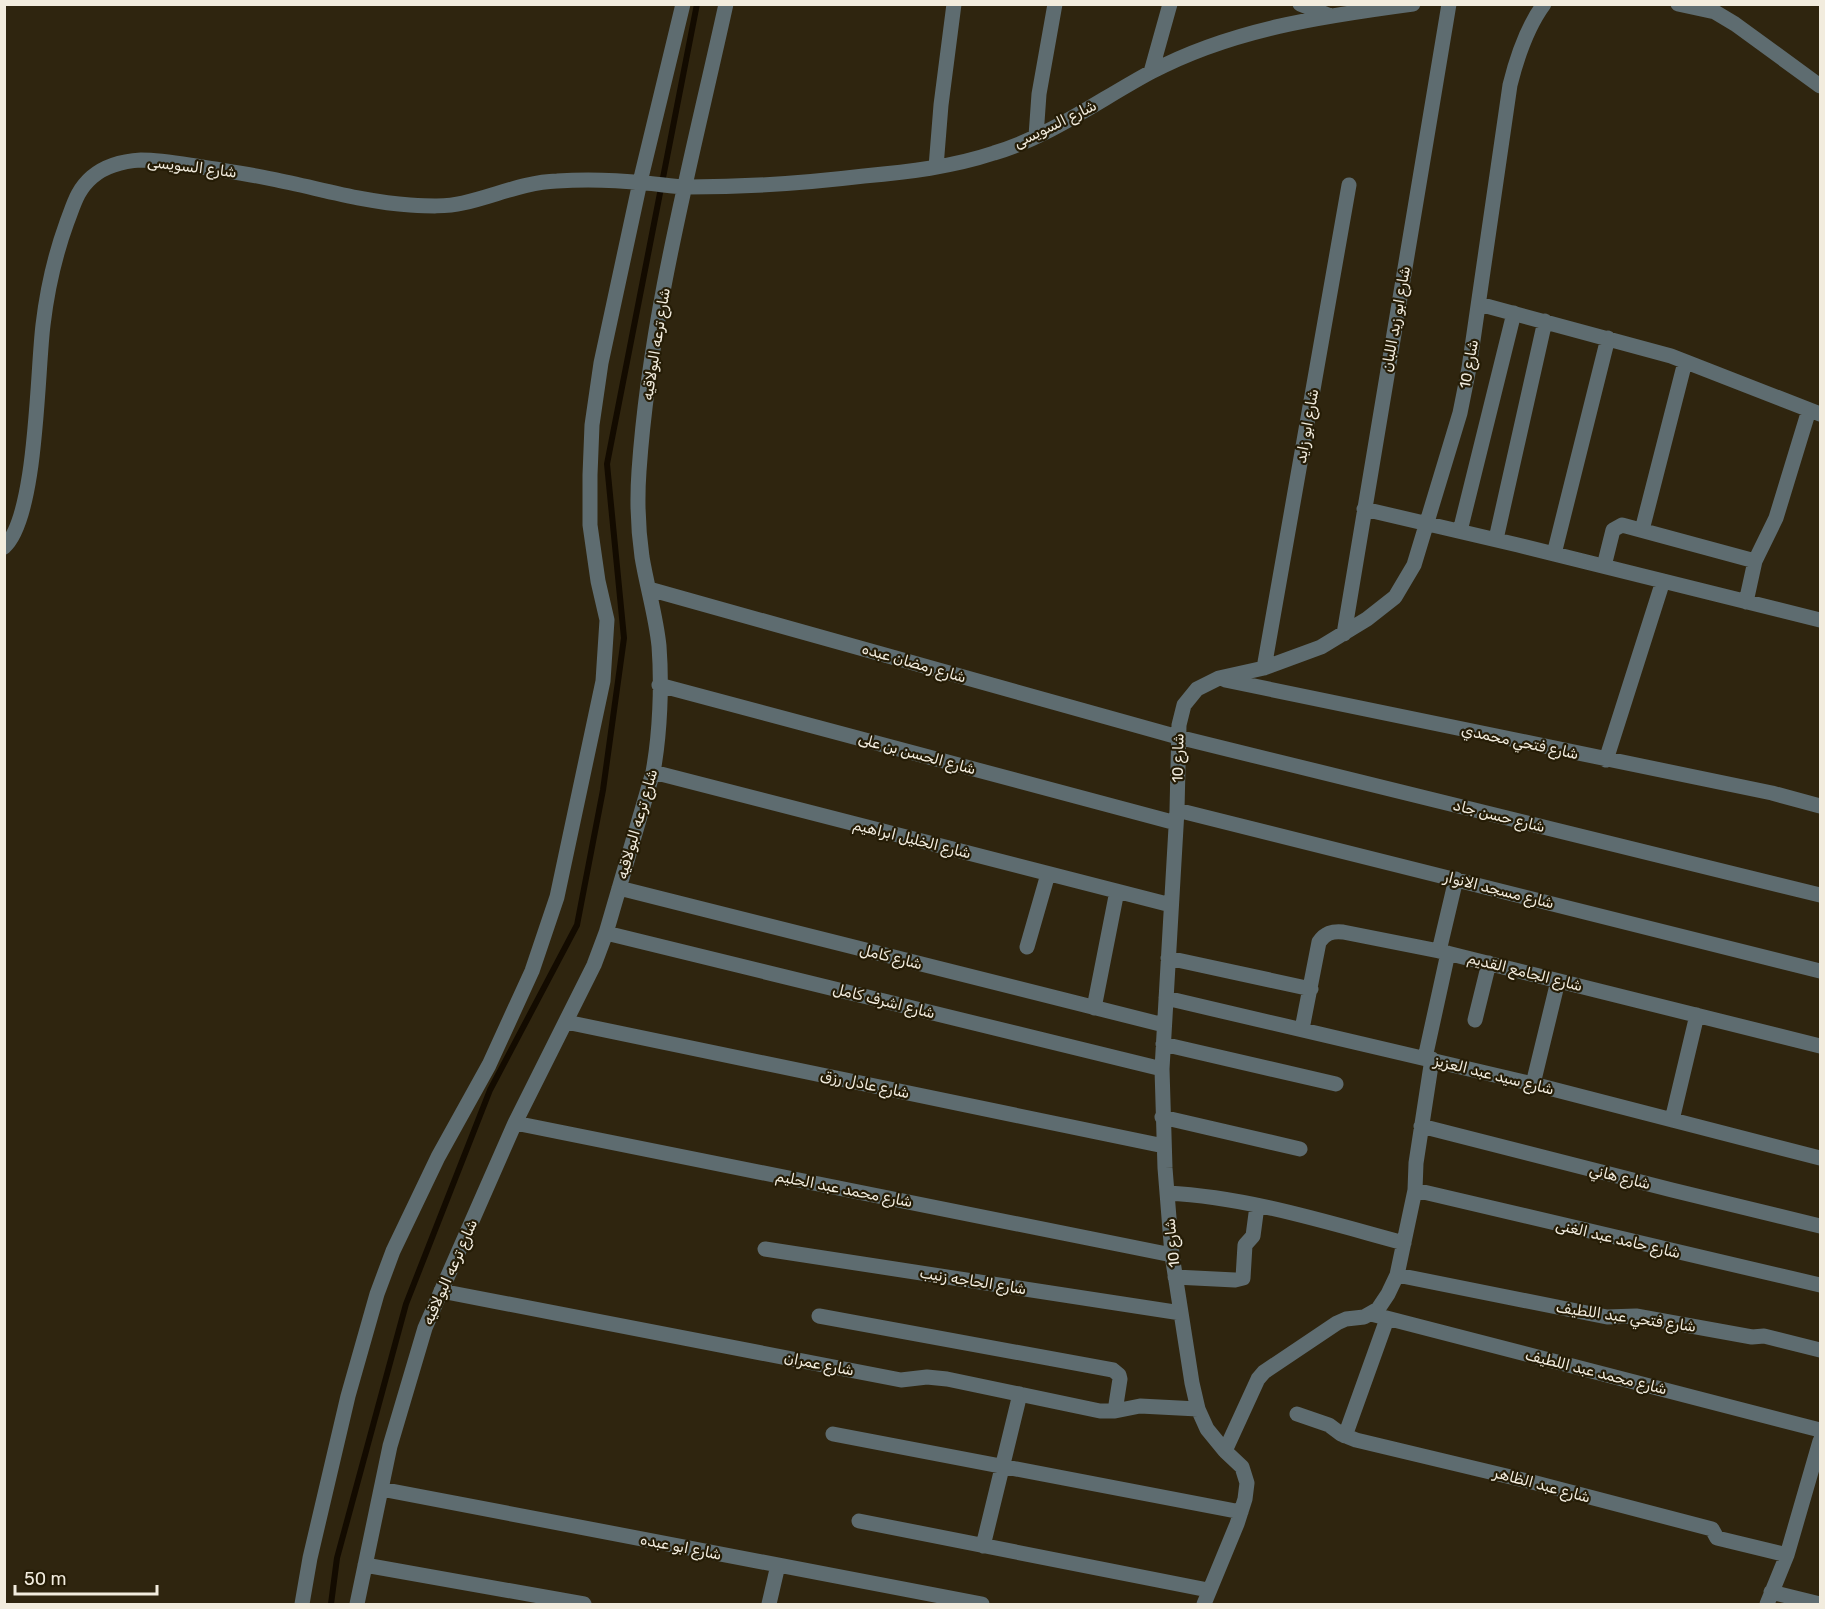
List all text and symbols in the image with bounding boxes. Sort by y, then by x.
street label: شارع السويسى [1011,96,1100,154]
street label: شارع السويسى [146,153,238,183]
street label: شارع ابو زيد اللبان [1378,265,1416,374]
street label: شارع ترعه البولاقيه [638,286,676,402]
street label: شارع 10 [1456,338,1484,390]
street label: شارع ابو زايد [1292,387,1324,465]
street label: شارع رمضان عبده [859,640,968,688]
street label: شارع فتحي محمدي [1459,721,1580,766]
street label: شارع الحسن بن على [856,730,978,780]
street label: شارع 10 [1169,733,1189,783]
street label: شارع ترعه البولاقيه [613,767,663,882]
street label: شارع حسن جاد [1451,796,1547,838]
street label: شارع الخليل ابراهيم [851,816,973,864]
street label: شارع مسجد الانوار [1441,867,1556,914]
street label: شارع كامل [857,941,924,975]
street label: شارع الجامع القديم [1465,949,1585,997]
street label: شارع اشرف كامل [831,980,937,1024]
street label: شارع سيد عبد العزيز [1431,1051,1556,1101]
street label: شارع عادل رزق [818,1066,911,1104]
street label: شارع هاني [1587,1161,1652,1196]
street label: شارع محمد عبد الحليم [774,1167,914,1213]
street label: شارع ترعه البولاقيه [419,1216,483,1328]
street label: شارع حامد عبد الغنى [1553,1216,1682,1264]
street label: شارع 10 [1160,1217,1186,1269]
street label: شارع الحاجه زنيب [918,1264,1028,1300]
street label: شارع فتحي عبد اللطيف [1554,1298,1697,1339]
street label: شارع محمد عبد اللطيف [1523,1346,1669,1400]
street label: شارع عمران [782,1348,856,1382]
street label: شارع عبد الظاهر [1490,1463,1592,1509]
street label: شارع ابو عبده [638,1530,723,1566]
scale bar [15,1558,158,1596]
text: 50 m [24,1568,67,1590]

